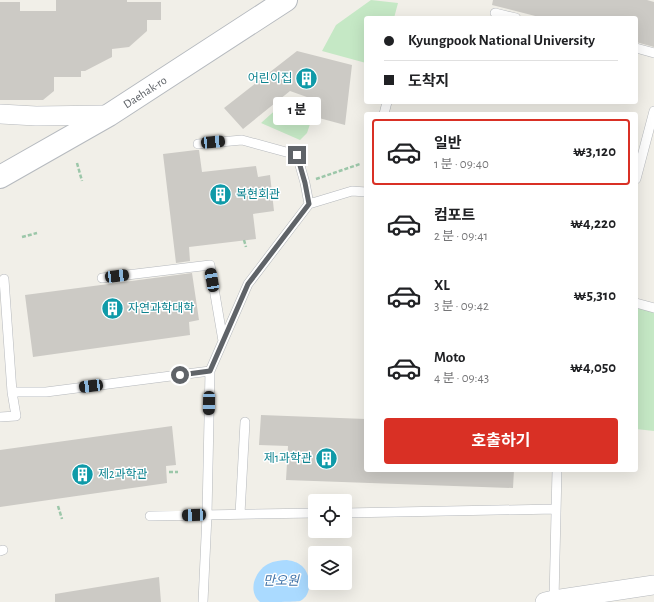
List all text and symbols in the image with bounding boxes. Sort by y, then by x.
text: Kyungpook National University [408,33,595,48]
building icon: 어린이집 [294,65,320,91]
place label: 어린이집 [248,72,292,84]
street label: Daehak-ro [121,74,169,110]
text: 도착지 [408,74,449,89]
callout: 1 분 [273,97,321,125]
text: 1 분 [288,104,306,117]
icon: car [386,134,422,170]
car [201,135,225,149]
text: 일반 [434,136,462,151]
text: ₩3,120 [573,144,616,159]
route end [288,146,306,164]
text: 1 분 · 09:40 [434,158,489,171]
building icon: 복현회관 [207,181,233,207]
place label: 복현회관 [236,187,280,200]
icon: car [386,206,422,242]
text: 컴포트 [434,208,475,223]
text: ₩4,220 [570,216,616,231]
text: 2 분 · 09:41 [434,230,488,243]
car [204,267,220,293]
car [104,269,130,283]
icon: car [386,278,422,314]
text: XL [434,278,450,293]
text: ₩5,310 [574,288,616,303]
building icon: 자연과학대학 [99,295,125,321]
text: 3 분 · 09:42 [434,300,489,313]
place label: 자연과학대학 [128,301,194,314]
icon: car [386,350,422,386]
text: Moto [434,350,466,365]
text: ₩4,050 [570,360,616,375]
route start [171,366,189,384]
text: 4 분 · 09:43 [434,372,489,385]
car [78,379,104,393]
car [203,391,215,415]
button: 호출하기 [384,418,618,464]
building icon: 제1과학관 [314,445,340,471]
place label: 제1과학관 [264,451,312,464]
building icon: 제2과학관 [70,461,96,487]
place label: 제2과학관 [98,467,148,480]
map controls [308,494,352,590]
button: locate [308,494,352,538]
car [182,509,206,521]
button: layers [308,546,352,590]
water label: 만오원 [263,574,300,588]

